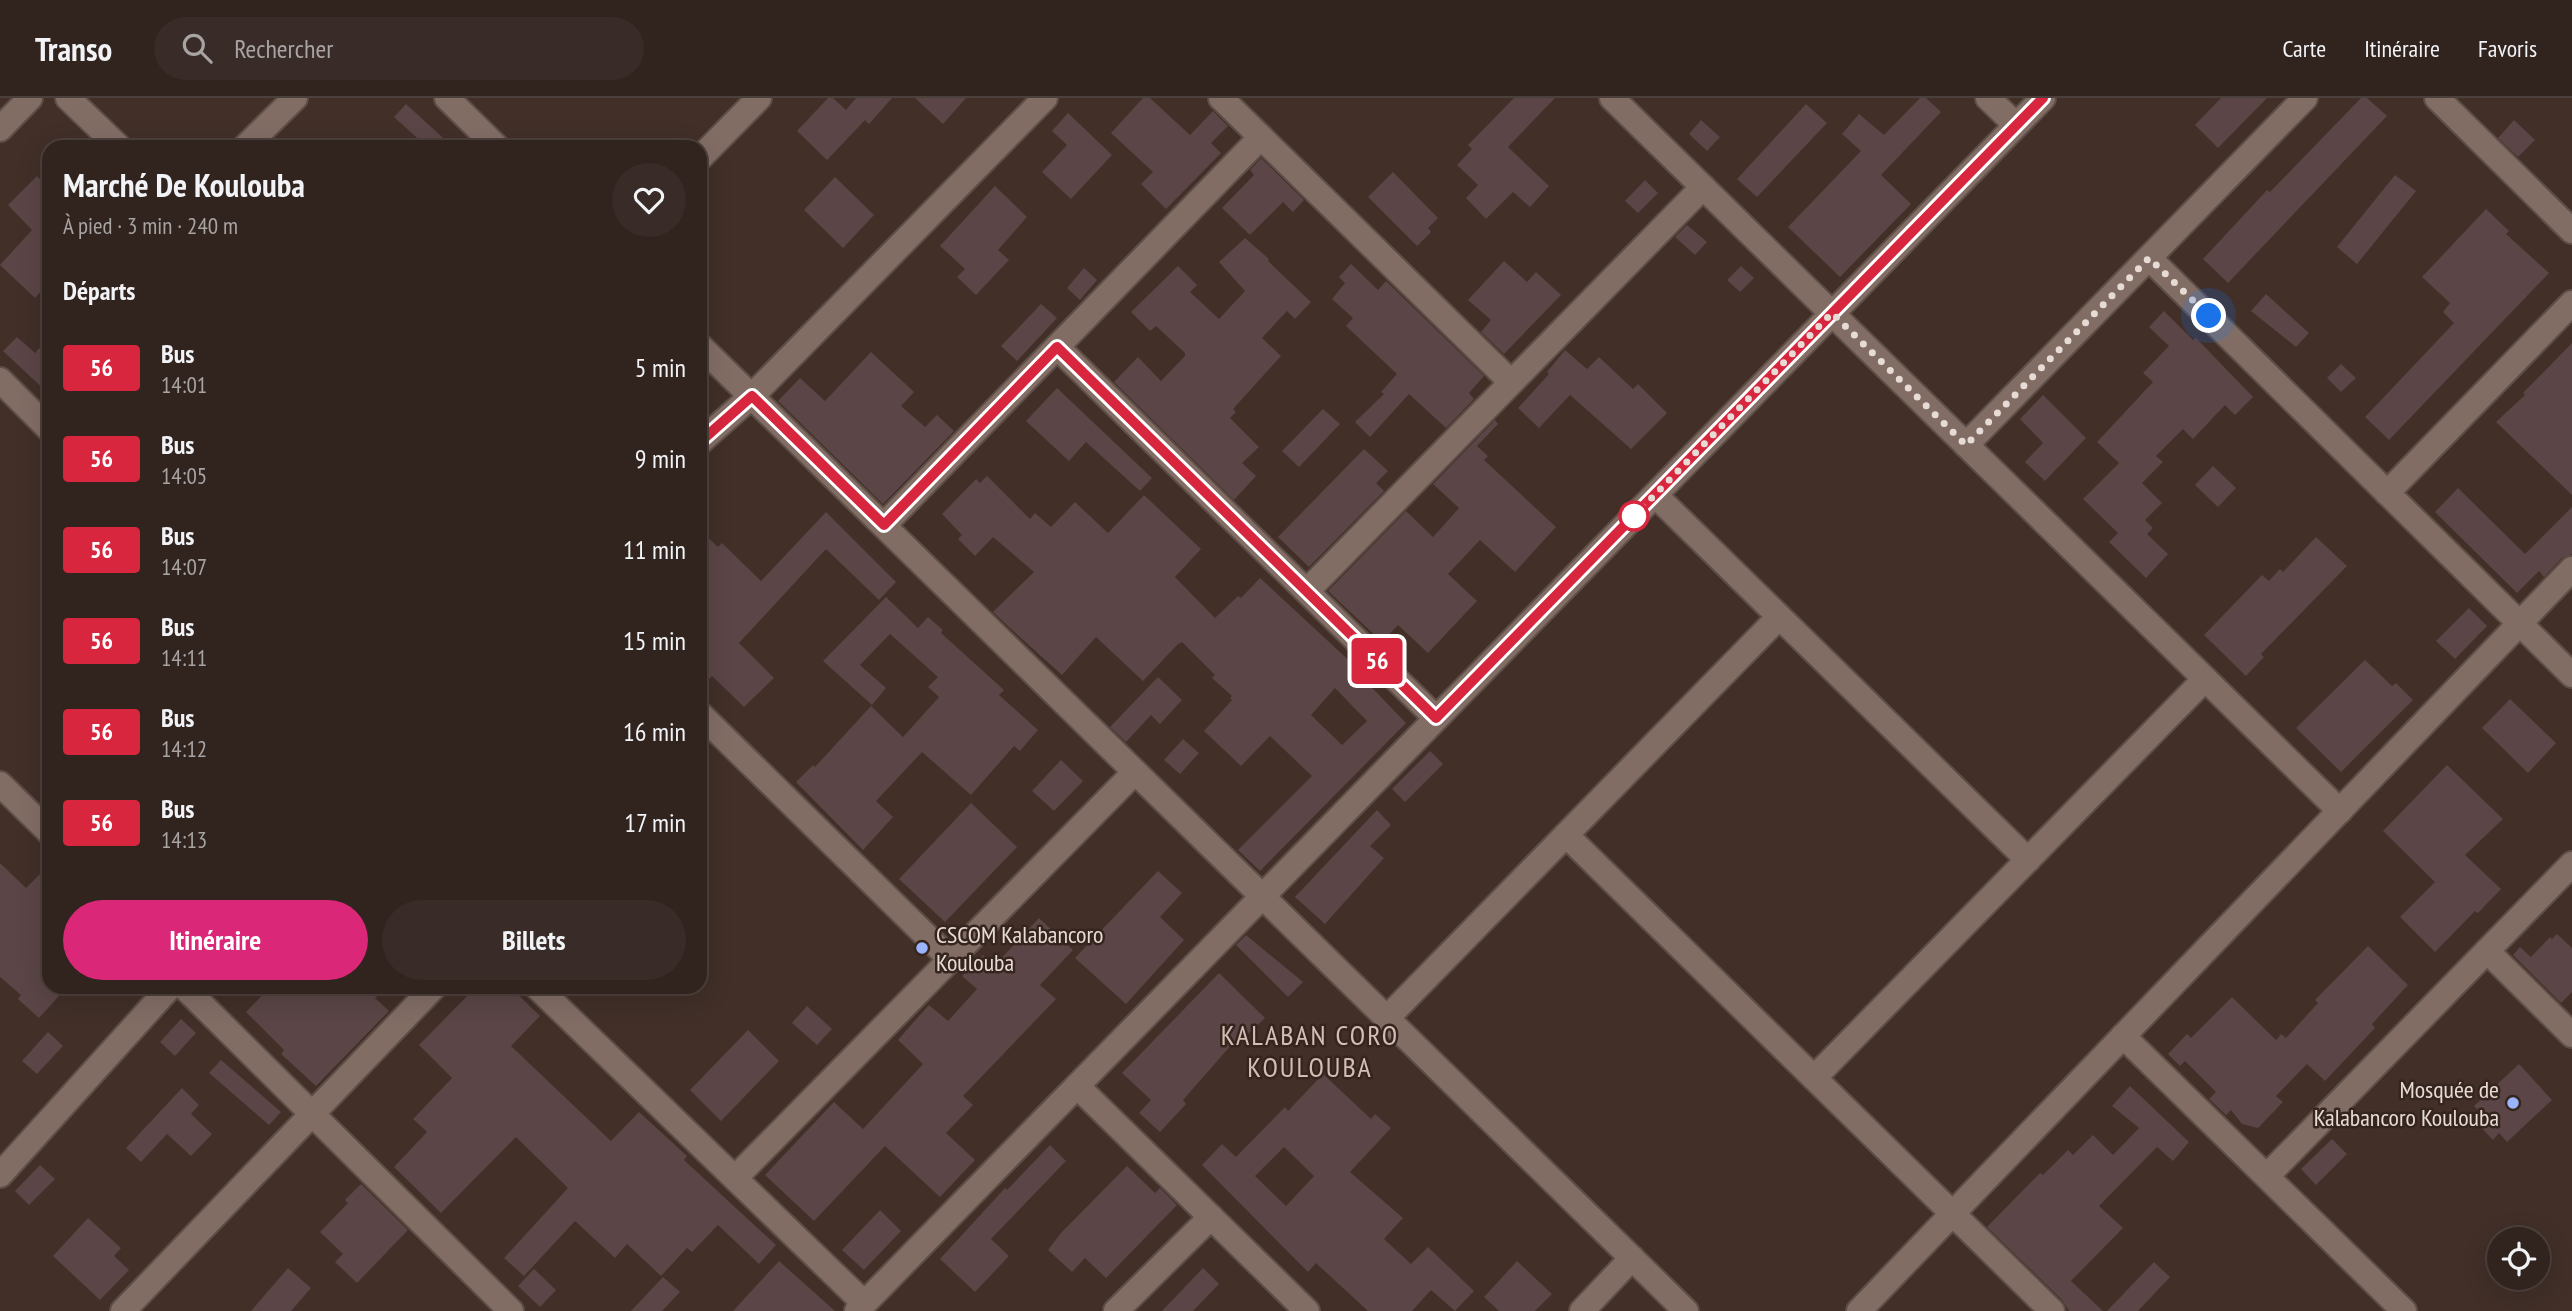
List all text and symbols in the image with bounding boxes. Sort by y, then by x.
search box [154,17,644,80]
text: Transo [35,27,112,70]
icon: search [178,29,216,67]
text: Rechercher [234,32,333,65]
text: Carte [2282,33,2326,64]
text: Itinéraire [2364,33,2440,64]
text: Favoris [2478,33,2537,64]
text: Marché De Koulouba [63,163,305,206]
button: heart [612,163,686,237]
text: À pied · 3 min · 240 m [63,211,238,240]
text: Départs [63,274,135,307]
your location [2191,298,2226,333]
text: Bus [161,337,194,370]
text: 5 min [635,351,686,384]
text: 56 [90,352,113,383]
text: 14:01 [161,370,207,399]
text: Bus [161,428,194,461]
text: 9 min [635,442,686,475]
text: 56 [90,443,113,474]
text: 14:05 [161,461,207,490]
unlabelled marker [1619,501,1649,531]
text: Bus [161,519,194,552]
text: 11 min [623,533,686,566]
text: 56 [90,534,113,565]
text: 14:07 [161,552,207,581]
text: Bus [161,610,194,643]
text: 15 min [623,624,686,657]
text: 56 [90,625,113,656]
line badge: 56 [1346,638,1408,684]
text: 14:11 [161,643,207,672]
text: 56 [1366,645,1388,676]
text: Bus [161,701,194,734]
text: 16 min [623,715,686,748]
text: 56 [90,716,113,747]
text: 14:12 [161,734,207,763]
text: Bus [161,792,194,825]
text: 17 min [624,806,686,839]
text: 56 [90,807,113,838]
text: 14:13 [161,825,207,854]
button: Itinéraire [63,900,368,980]
button: Billets [382,900,686,980]
place label: CSCOM Kalabancoro Koulouba [936,919,1103,978]
marker: CSCOM Kalabancoro Koulouba [914,940,930,956]
district label: KALABAN CORO KOULOUBA [1221,1016,1399,1085]
place label: Mosquée de Kalabancoro Koulouba [2314,1074,2499,1133]
marker: Mosquée de Kalabancoro Koulouba [2505,1095,2521,1111]
map controls [2487,1227,2550,1290]
button: locate [2487,1227,2550,1290]

